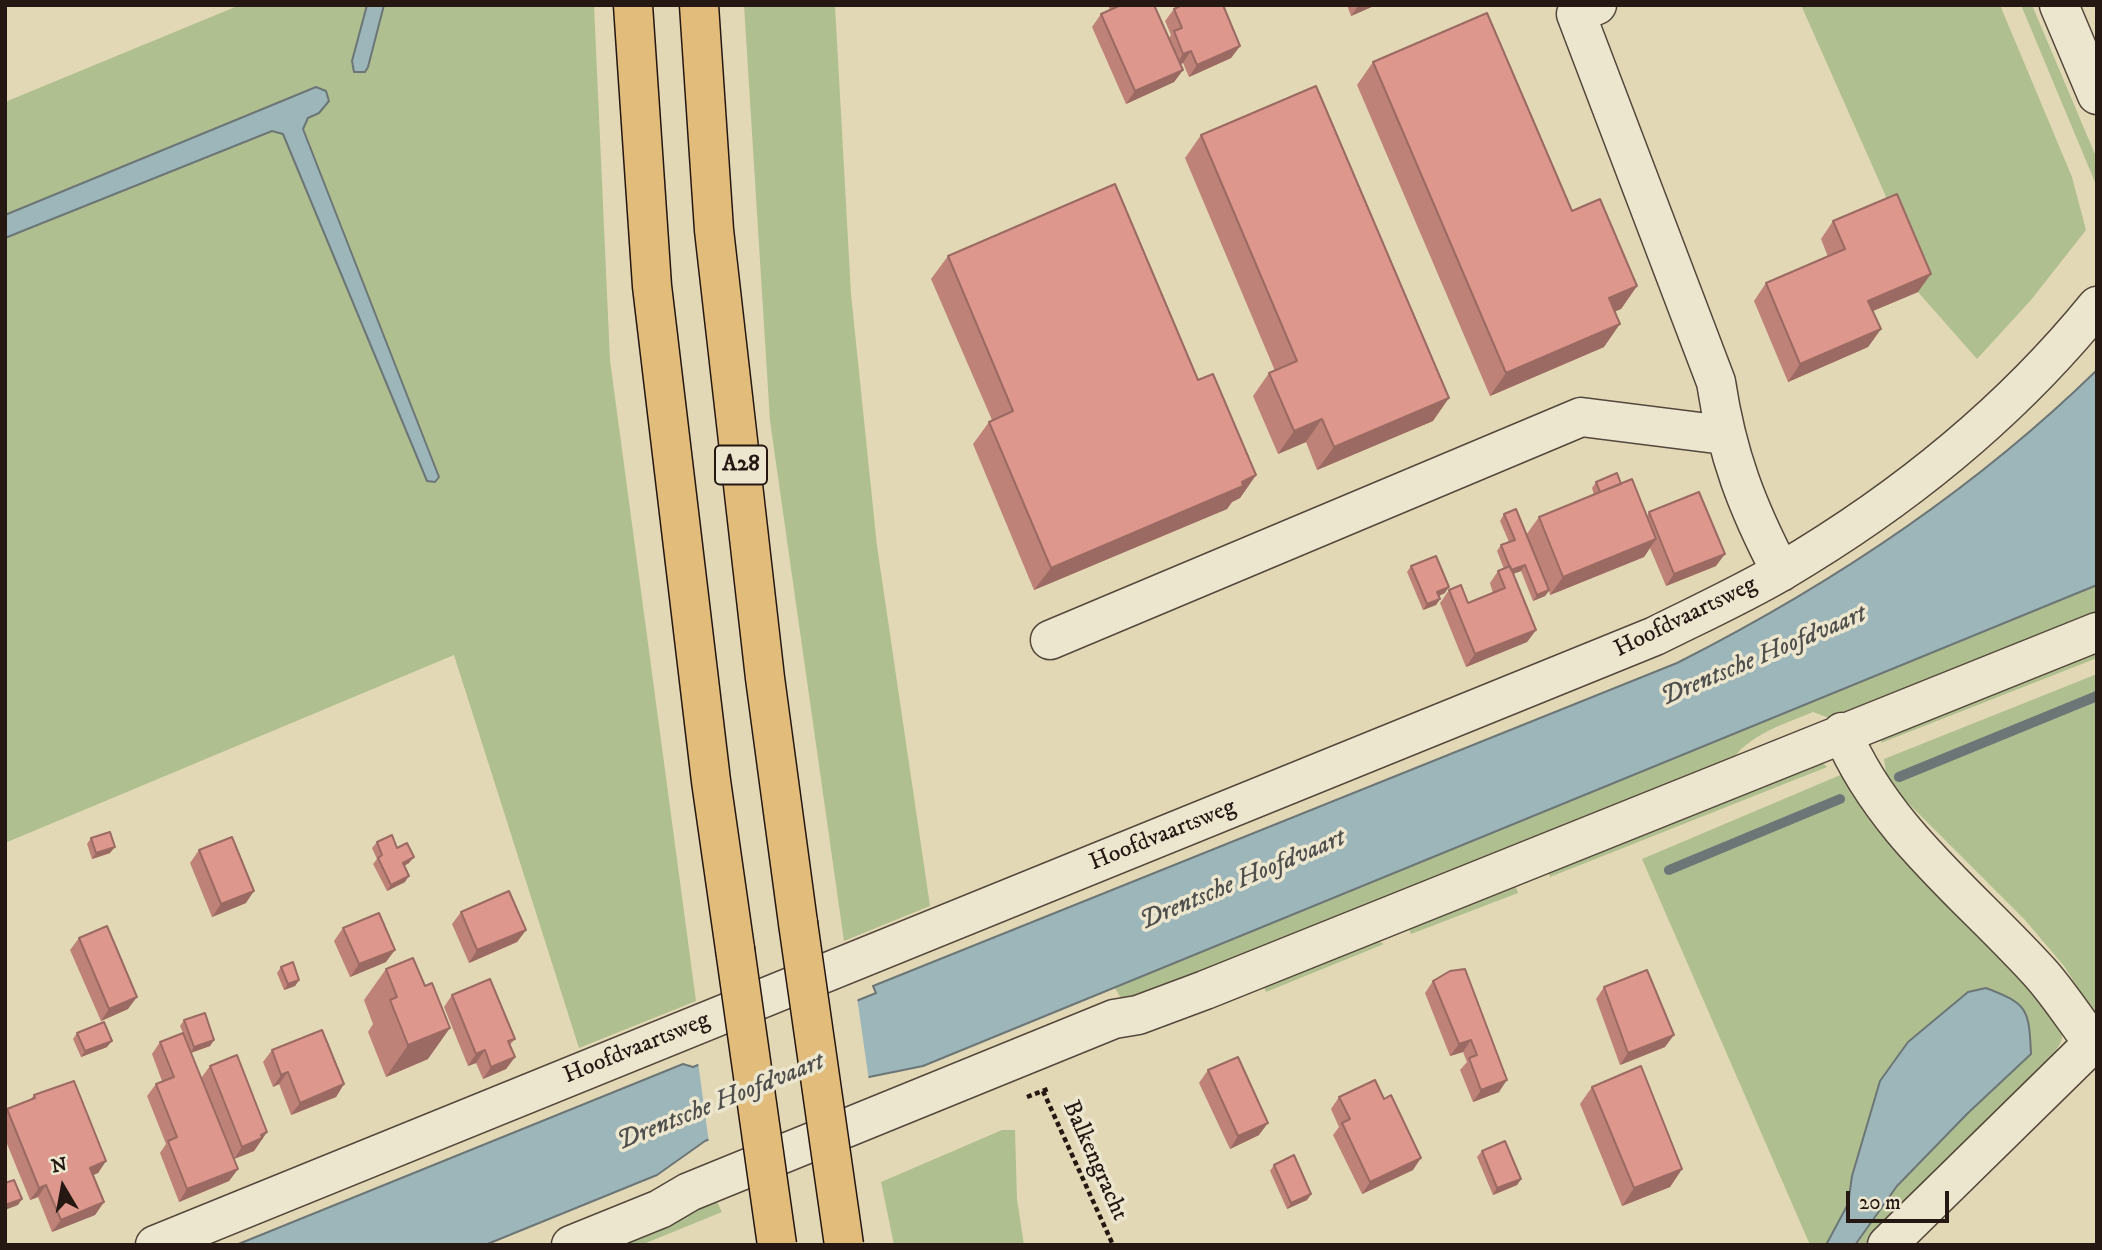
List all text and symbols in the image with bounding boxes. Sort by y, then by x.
road number: A28 [715,446,767,485]
street label: Hoofdvaartsweg [1610,571,1762,665]
water label: Drentsche Hoofdvaart [1656,600,1872,714]
street label: Hoofdvaartsweg [1086,794,1240,878]
water label: Drentsche Hoofdvaart [1135,824,1351,938]
street label: Hoofdvaartsweg [560,1007,714,1091]
water label: Drentsche Hoofdvaart [613,1047,829,1159]
street label: Balkengracht [1055,1097,1133,1225]
north arrow [28,1152,98,1222]
text: N [50,1153,69,1179]
scale bar [1850,1176,1953,1220]
text: 20 m [1859,1190,1901,1216]

